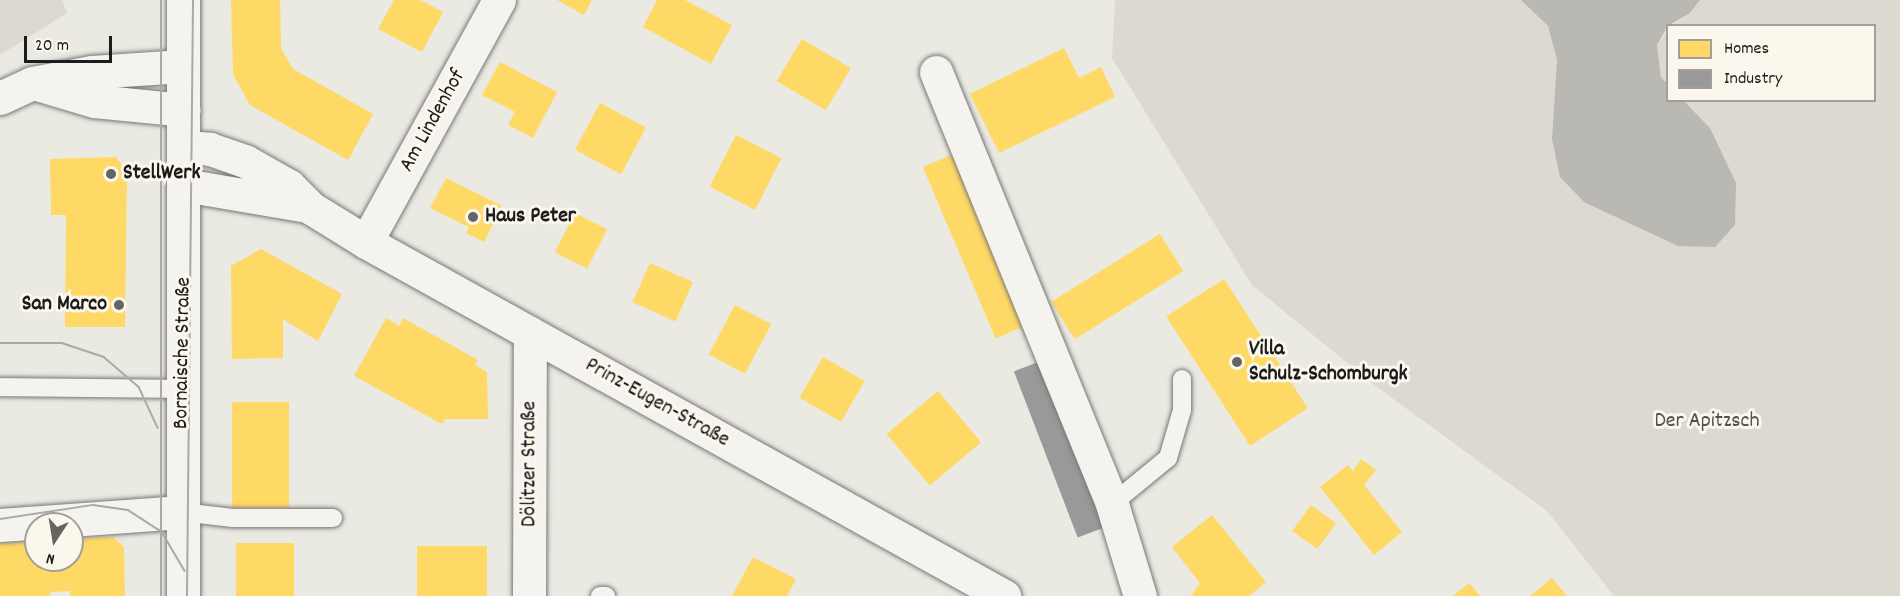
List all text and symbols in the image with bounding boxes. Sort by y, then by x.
scale bar [27,24,116,62]
legend [1666,24,1876,102]
text: 20 m [35,34,69,59]
text: Homes [1724,37,1769,62]
street label: Am Lindenhof [394,65,472,177]
text: Industry [1724,67,1782,92]
place label: StellWerk [123,161,200,187]
marker: StellWerk [104,167,118,181]
place label: Haus Peter [485,204,576,230]
marker: Haus Peter [466,210,480,224]
street label: Bornaische Straße [168,277,198,429]
place label: San Marco [22,292,107,318]
marker: San Marco [112,298,126,312]
place label: Villa Schulz-Schomburgk [1249,336,1408,388]
street label: Prinz-Eugen-Straße [580,352,734,454]
marker: Villa Schulz-Schomburgk [1230,355,1244,369]
street label: Dölitzer Straße [517,401,543,527]
park label: Der Apitzsch [1654,409,1760,435]
north arrow [24,512,84,572]
text: N [44,546,57,570]

